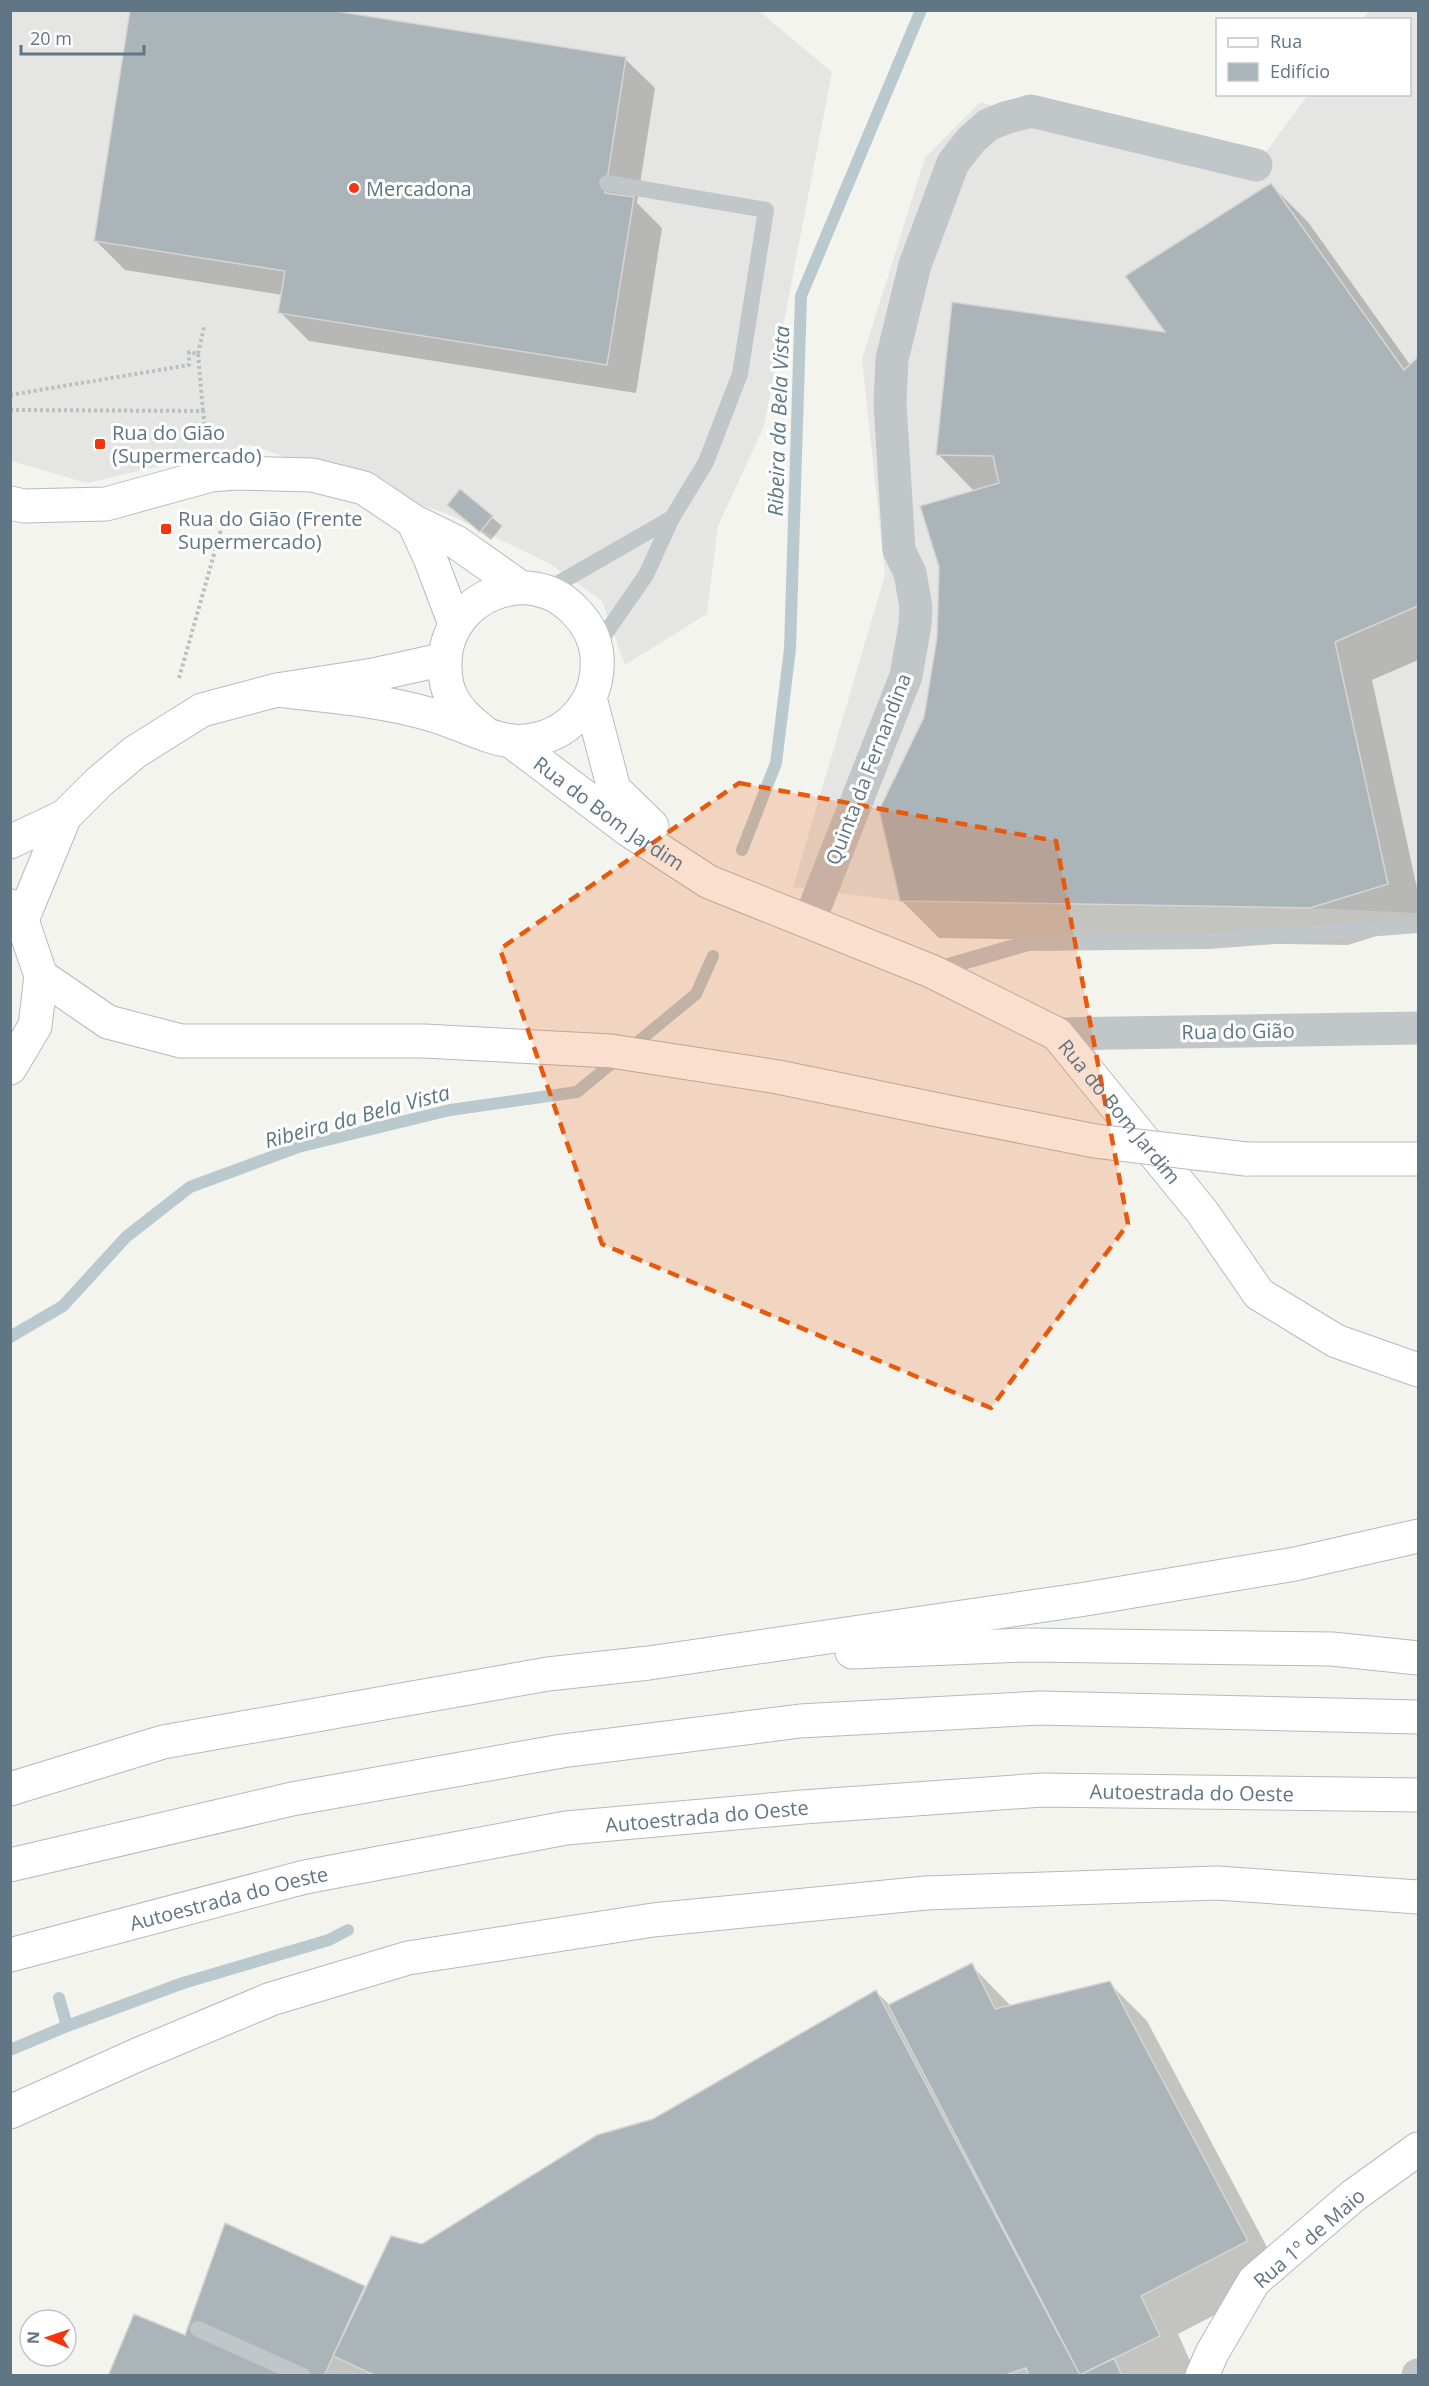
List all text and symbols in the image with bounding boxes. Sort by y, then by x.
scale bar [21,18,144,56]
legend [1216,18,1411,96]
text: 20 m [30,26,72,50]
text: Rua [1270,29,1302,53]
text: Edifício [1270,59,1330,83]
place label: Mercadona [366,175,472,202]
marker: Mercadona [347,181,361,195]
water label: Ribeira da Bela Vista [761,325,795,517]
place label: Rua do Gião (Supermercado) [112,419,262,469]
marker: Rua do Gião (Supermercado) [93,437,107,451]
place label: Rua do Gião (Frente Supermercado) [178,505,363,555]
marker: Rua do Gião (Frente Supermercado) [159,522,173,536]
street label: Quinta da Fernandina [819,669,917,869]
street label: Rua do Bom Jardim [529,750,690,876]
street label: Rua do Gião [1181,1017,1295,1045]
street label: Rua do Bom Jardim [1053,1033,1187,1189]
water label: Ribeira da Bela Vista [261,1078,453,1154]
street label: Autoestrada do Oeste [1090,1777,1294,1807]
street label: Autoestrada do Oeste [604,1793,810,1838]
street label: Autoestrada do Oeste [126,1860,330,1936]
street label: Rua 1º de Maio [1247,2182,1371,2294]
north arrow [18,2308,78,2368]
text: N [22,2331,44,2344]

